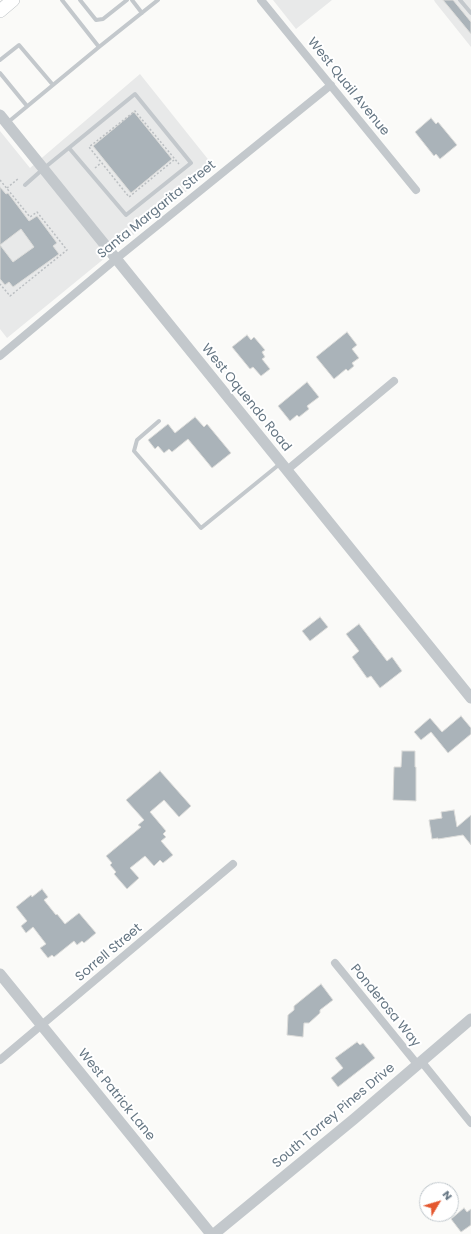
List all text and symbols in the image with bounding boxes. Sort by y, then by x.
street label: West Quail Avenue [304,35,392,139]
street label: Santa Margarita Street [95,158,219,262]
street label: West Oquendo Road [198,341,294,455]
street label: Sorrell Street [73,921,145,985]
street label: Ponderosa Way [347,961,423,1051]
street label: West Patrick Lane [74,1046,158,1144]
street label: South Torrey Pines Drive [270,1060,398,1172]
north arrow [419,1182,459,1222]
text: N [439,1187,457,1203]

